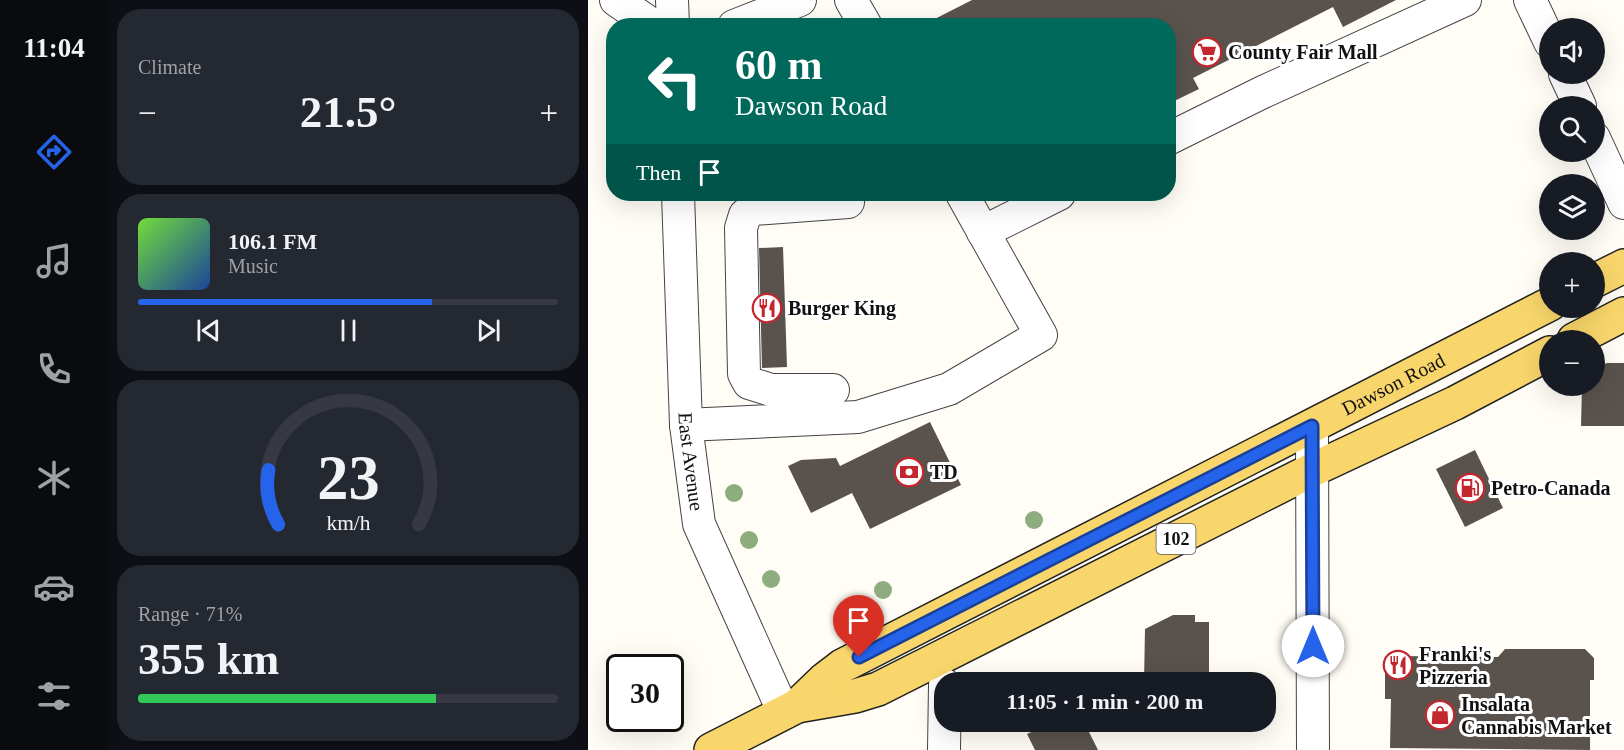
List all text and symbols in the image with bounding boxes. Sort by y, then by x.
map controls [1539,18,1605,396]
button: sound [1539,18,1605,84]
text: 11:04 [23,33,85,63]
supermarket icon: County Fair Mall [1191,36,1223,68]
place label: County Fair Mall [1228,41,1378,64]
icon: left [636,42,714,120]
text: 60 m [735,42,823,88]
text: Climate [138,56,201,78]
text: 21.5° [300,87,396,137]
text: Dawson Road [735,91,887,121]
text: − [138,95,157,131]
text: + [539,95,558,131]
button: search [1539,96,1605,162]
icon: directions [33,131,75,173]
icon: arrive [693,156,726,189]
text: Then [636,160,681,185]
button: layers [1539,174,1605,240]
text: 106.1 FM [228,229,317,254]
icon: music [33,240,75,282]
button: + [1539,252,1605,318]
text: Music [228,255,278,277]
restaurant icon: Burger King [751,292,783,324]
place label: Burger King [788,297,896,320]
icon: previous [192,314,225,347]
icon: pause [332,314,365,347]
icon: next [472,314,505,347]
button: − [1539,330,1605,396]
icon: phone [33,348,75,390]
street label: Dawson Road [1338,349,1448,420]
street label: East Avenue [675,412,708,512]
text: 23 [317,443,379,512]
bank icon: TD [893,456,925,488]
icon: climate [33,457,75,499]
place label: TD [930,461,958,483]
fuel station icon: Petro-Canada [1454,472,1486,504]
place label: Petro-Canada [1491,477,1611,499]
text: km/h [326,511,370,535]
road number: 102 [1156,524,1196,554]
icon: car [33,566,75,608]
pin [833,595,884,657]
text: Range · 71% [138,603,242,625]
icon: arrive [842,604,875,637]
position arrow [1281,614,1345,678]
text: 355 km [138,634,279,684]
place label: Franki's Pizzeria [1419,643,1491,688]
restaurant icon: Franki's Pizzeria [1382,649,1414,681]
speed limit sign: 30 [606,654,684,732]
icon: filters [33,675,75,717]
text: 11:05 · 1 min · 200 m [1007,689,1203,714]
place label: Insalata Cannabis Market [1461,693,1612,738]
shop icon: Insalata Cannabis Market [1424,699,1456,731]

